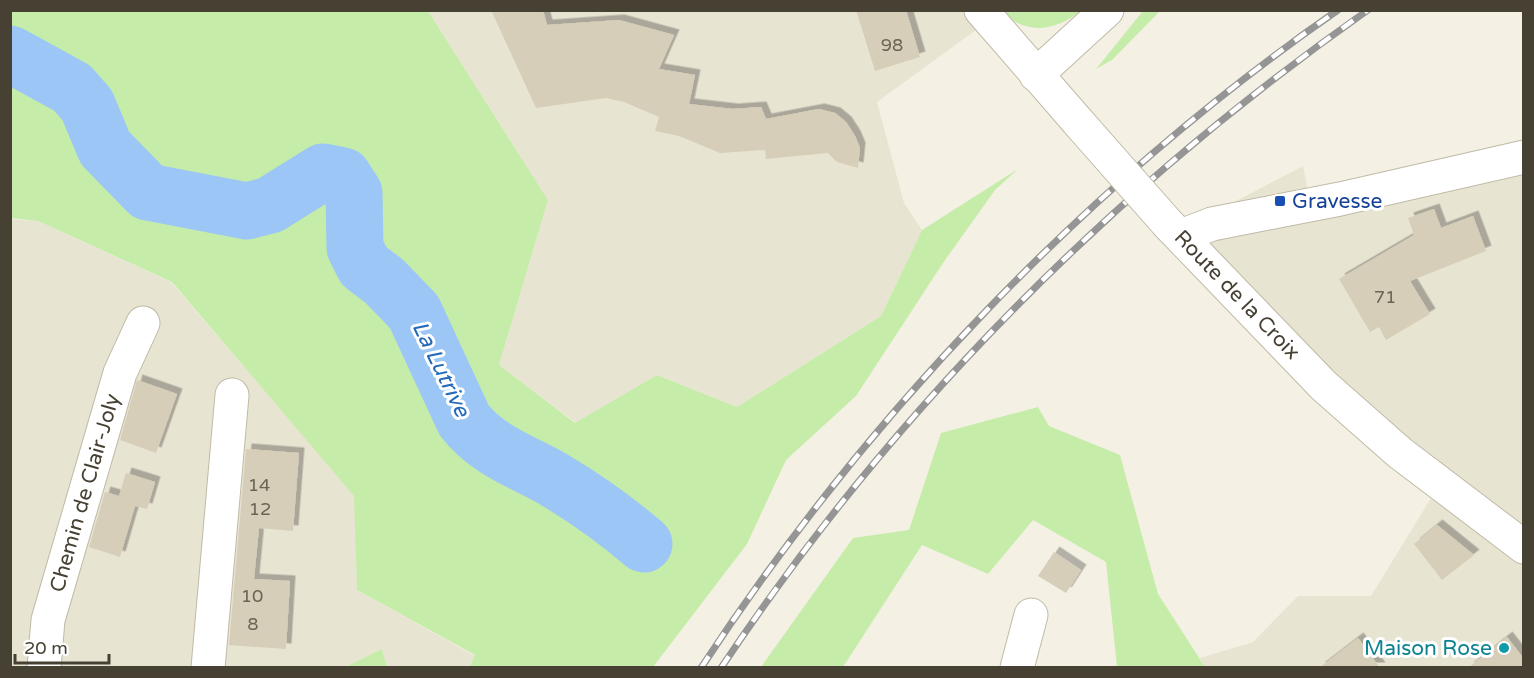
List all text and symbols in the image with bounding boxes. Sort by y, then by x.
house number: 98 [881,34,903,56]
place label: Gravesse [1292,189,1383,214]
marker: Gravesse [1273,194,1287,208]
street label: Route de la Croix [1169,225,1305,365]
house number: 71 [1374,286,1396,308]
water label: La Lutrive [407,317,476,422]
street label: Chemin de Clair-Joly [45,391,125,595]
house number: 14 [248,474,270,496]
house number: 12 [249,498,271,520]
house number: 10 [241,585,263,607]
house number: 8 [247,613,259,635]
scale bar [15,627,110,665]
place label: Maison Rose [1364,636,1492,661]
text: 20 m [24,637,68,659]
marker: Maison Rose [1497,641,1511,655]

